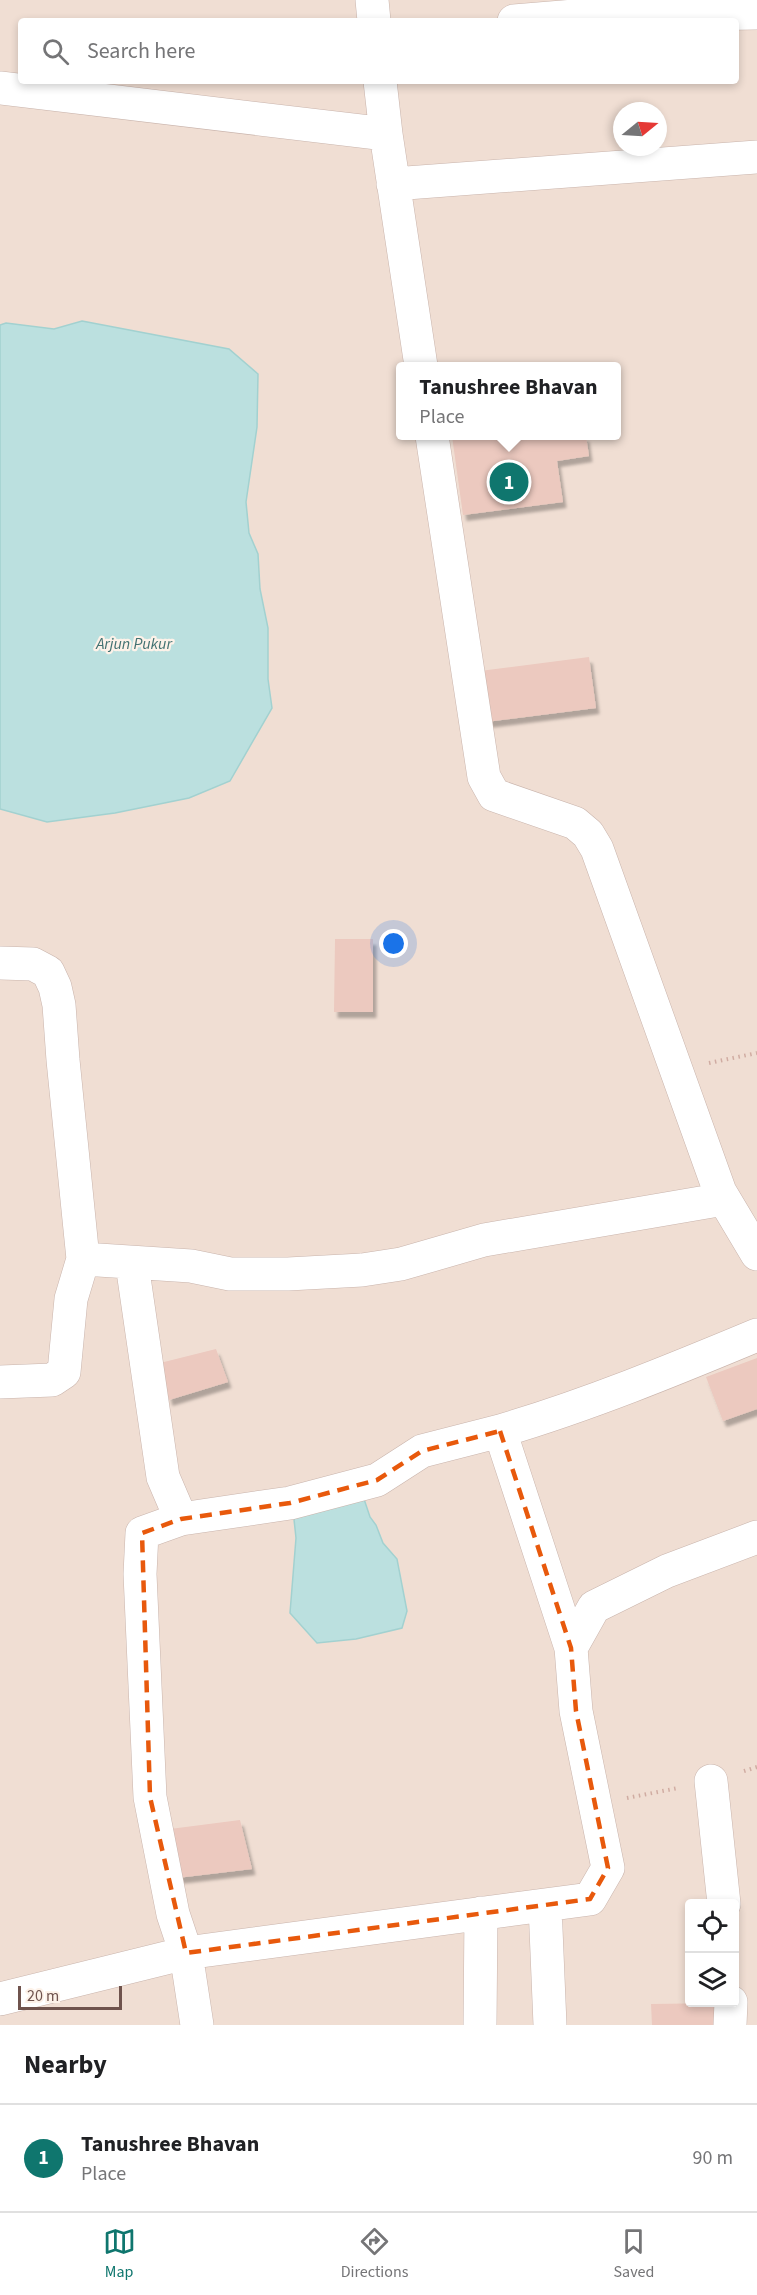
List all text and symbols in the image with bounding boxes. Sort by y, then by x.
search box [18,18,739,84]
icon: search [39,35,72,68]
text: Search here [87,35,195,67]
north arrow [613,102,667,156]
popup [396,362,621,440]
text: Tanushree Bhavan [419,371,598,403]
text: Place [419,403,464,431]
pin: 1 [490,460,528,504]
water label: Arjun Pukur [95,633,173,655]
your location [379,929,408,958]
map controls [685,1899,739,2007]
button: locate [685,1899,739,1953]
button: layers [685,1953,739,2007]
scale bar [18,1983,122,2010]
text: 20 m [27,1985,59,2007]
text: Nearby [24,2046,107,2083]
text: Tanushree Bhavan [81,2128,259,2160]
text: 1 [38,2144,49,2172]
text: 90 m [693,2144,733,2172]
text: Place [81,2160,126,2188]
tab: Map [103,2225,136,2283]
tab: Directions [341,2225,408,2283]
tab: Saved [614,2225,654,2283]

